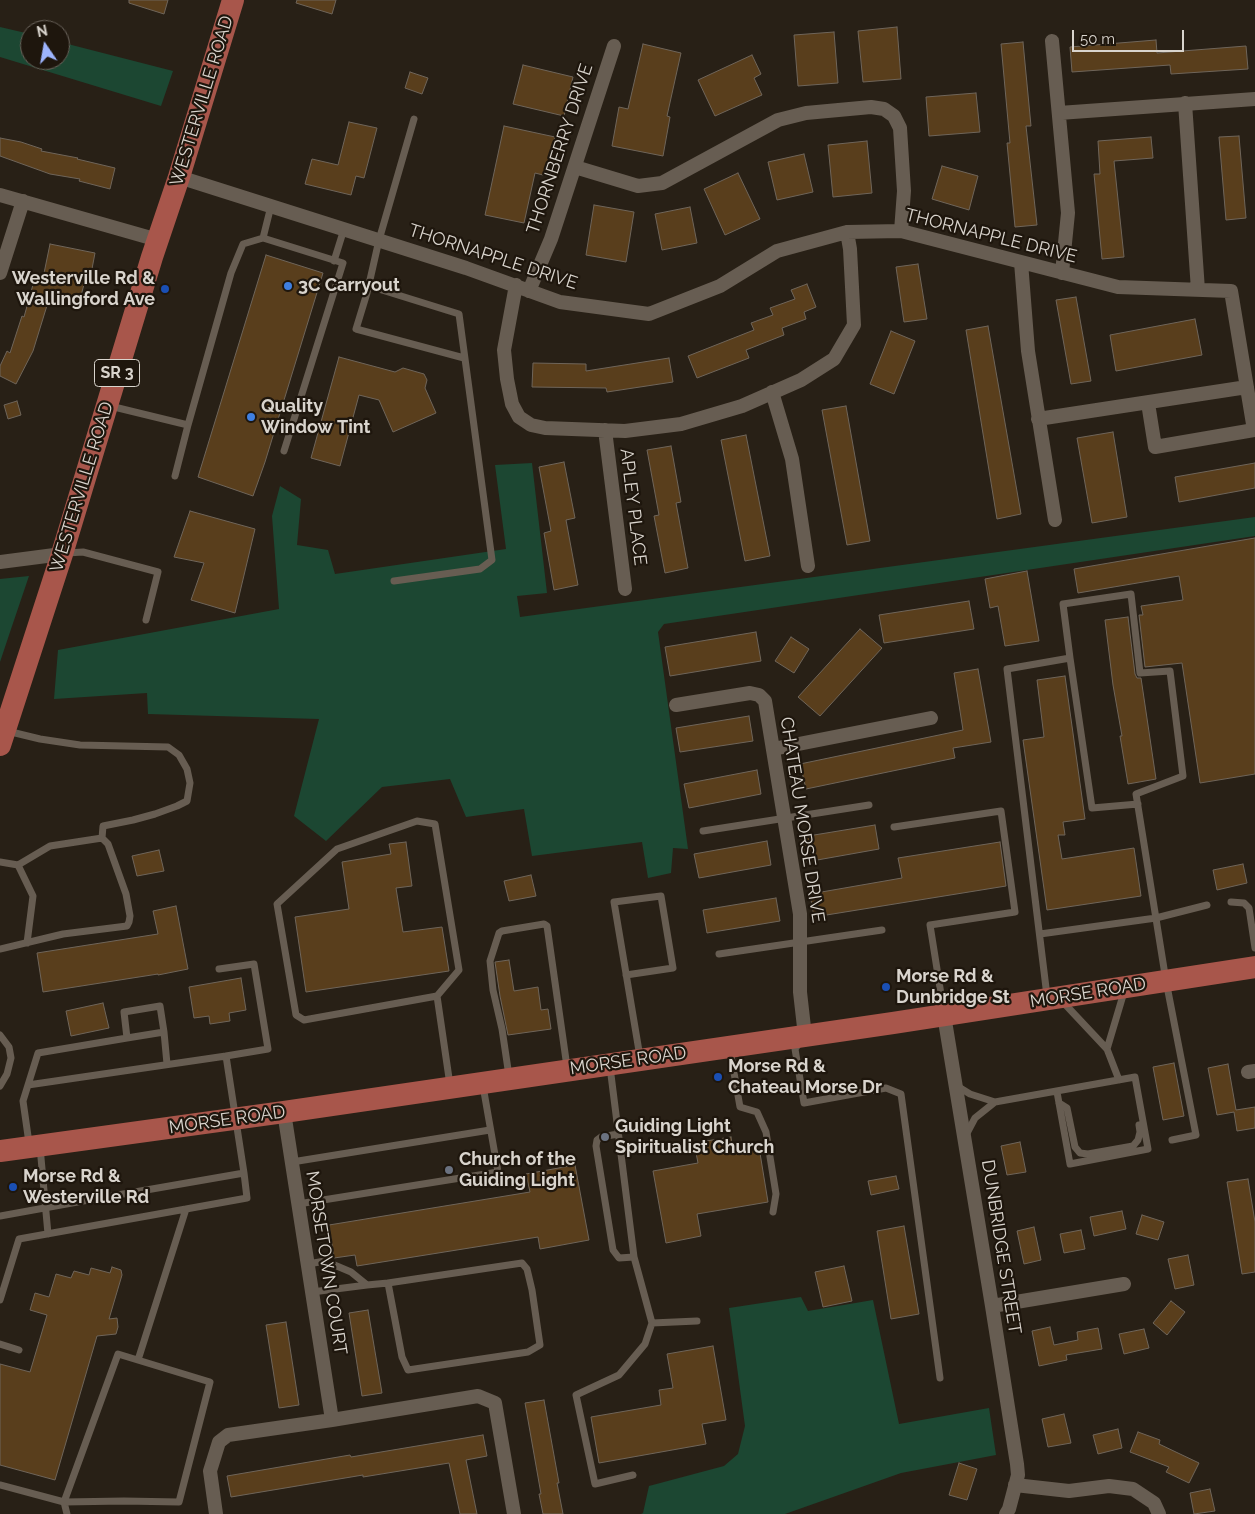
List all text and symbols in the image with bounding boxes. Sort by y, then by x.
street label: WESTERVILLE ROAD [166,13,238,189]
north arrow [20,20,70,70]
scale bar [1075,20,1188,52]
text: N [35,22,49,40]
text: 50 m [1080,30,1115,48]
street label: THORNBERRY DRIVE [522,61,598,237]
street label: THORNAPPLE DRIVE [903,204,1079,268]
street label: THORNAPPLE DRIVE [406,219,580,295]
place label: Westerville Rd & Wallingford Ave [12,268,155,310]
place label: 3C Carryout [298,275,400,297]
marker: 3C Carryout [282,280,294,292]
marker: Westerville Rd & Wallingford Ave [159,283,171,295]
road number: SR 3 [94,359,140,386]
place label: Quality Window Tint [261,396,370,438]
street label: WESTERVILLE ROAD [46,399,118,575]
marker: Quality Window Tint [245,411,257,423]
street label: APLEY PLACE [615,447,651,567]
street label: CHATEAU MORSE DRIVE [775,716,829,924]
place label: Morse Rd & Dunbridge St [896,966,1010,1009]
street label: MORSE ROAD [1028,973,1148,1013]
marker: Morse Rd & Dunbridge St [880,981,892,993]
street label: MORSE ROAD [568,1042,688,1080]
place label: Morse Rd & Chateau Morse Dr [728,1056,882,1098]
marker: Morse Rd & Chateau Morse Dr [712,1071,724,1083]
street label: MORSE ROAD [167,1101,287,1139]
place label: Guiding Light Spiritualist Church [615,1116,774,1158]
marker: Guiding Light Spiritualist Church [599,1131,611,1143]
place label: Church of the Guiding Light [459,1149,576,1192]
street label: DUNBRIDGE STREET [977,1158,1025,1336]
marker: Church of the Guiding Light [443,1164,455,1176]
place label: Morse Rd & Westerville Rd [23,1166,149,1208]
street label: MORSETOWN COURT [301,1170,351,1356]
marker: Morse Rd & Westerville Rd [7,1181,19,1193]

